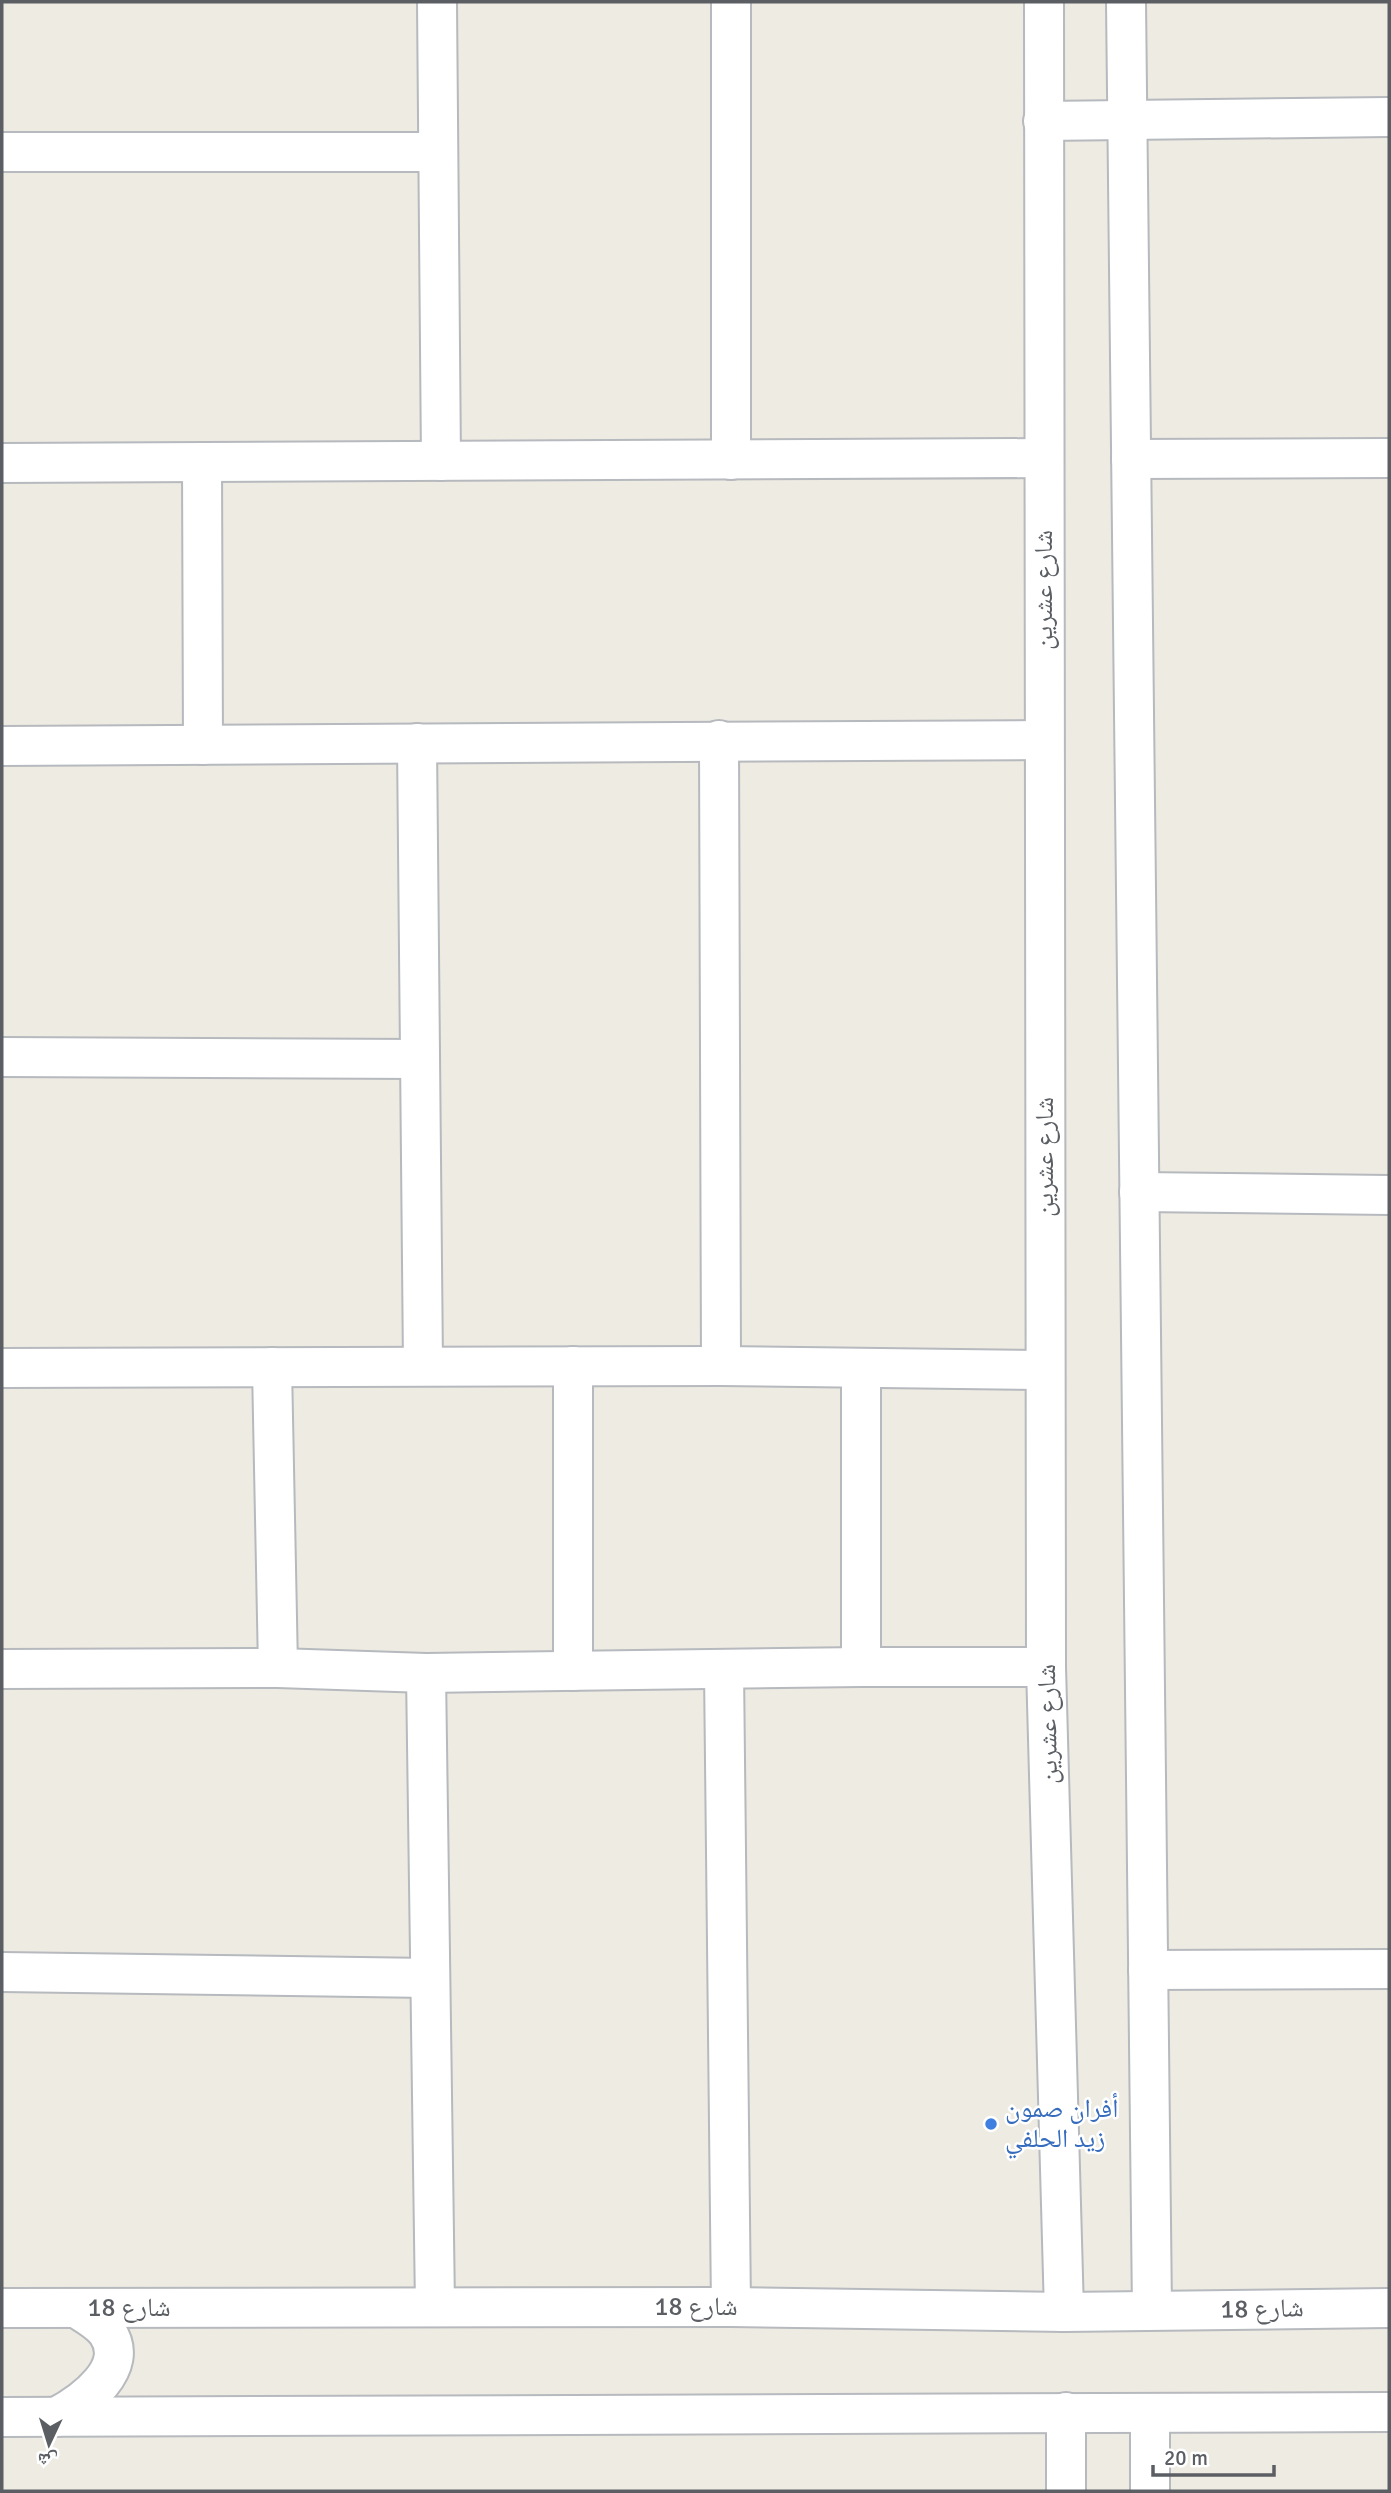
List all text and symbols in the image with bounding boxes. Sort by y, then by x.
street label: شارع عشرين [1028,530,1060,650]
street label: شارع عشرين [1029,1097,1061,1217]
street label: شارع عشرين [1031,1664,1065,1784]
place label: أفران صمون زيد الحلفي [1005,2092,1118,2159]
marker: أفران صمون زيد الحلفي [983,2116,999,2132]
street label: شارع 18 [654,2291,738,2323]
street label: شارع 18 [87,2292,171,2324]
street label: شارع 18 [1220,2292,1304,2326]
north arrow [14,2409,84,2479]
scale bar [1153,2434,1274,2478]
text: 20 m [1164,2445,1208,2471]
text: ش [37,2447,59,2473]

